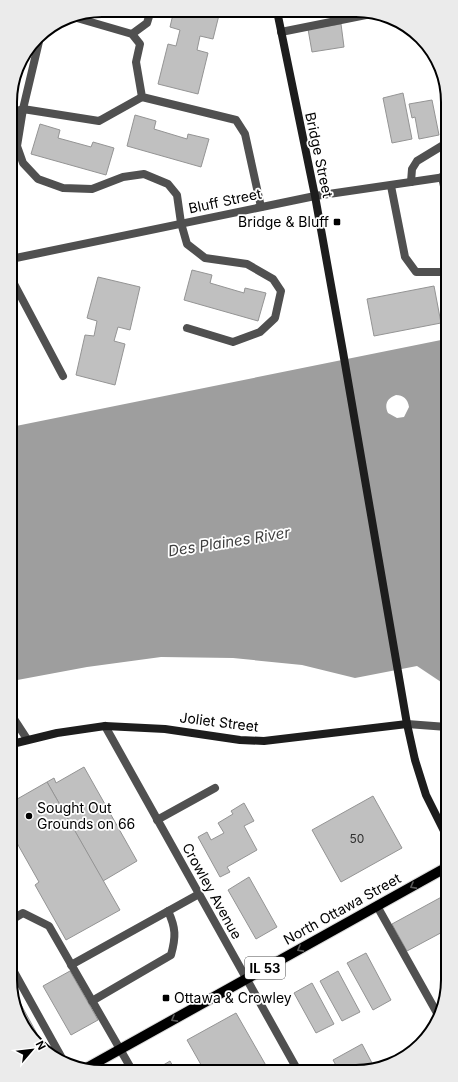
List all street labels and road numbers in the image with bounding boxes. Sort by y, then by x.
street label: Bridge Street [302,111,337,200]
street label: Bluff Street [187,184,263,217]
street label: Joliet Street [179,708,260,735]
street label: Crowley Avenue [179,840,246,942]
street label: North Ottawa Street [280,869,404,948]
road number: IL 53 [245,957,285,979]

